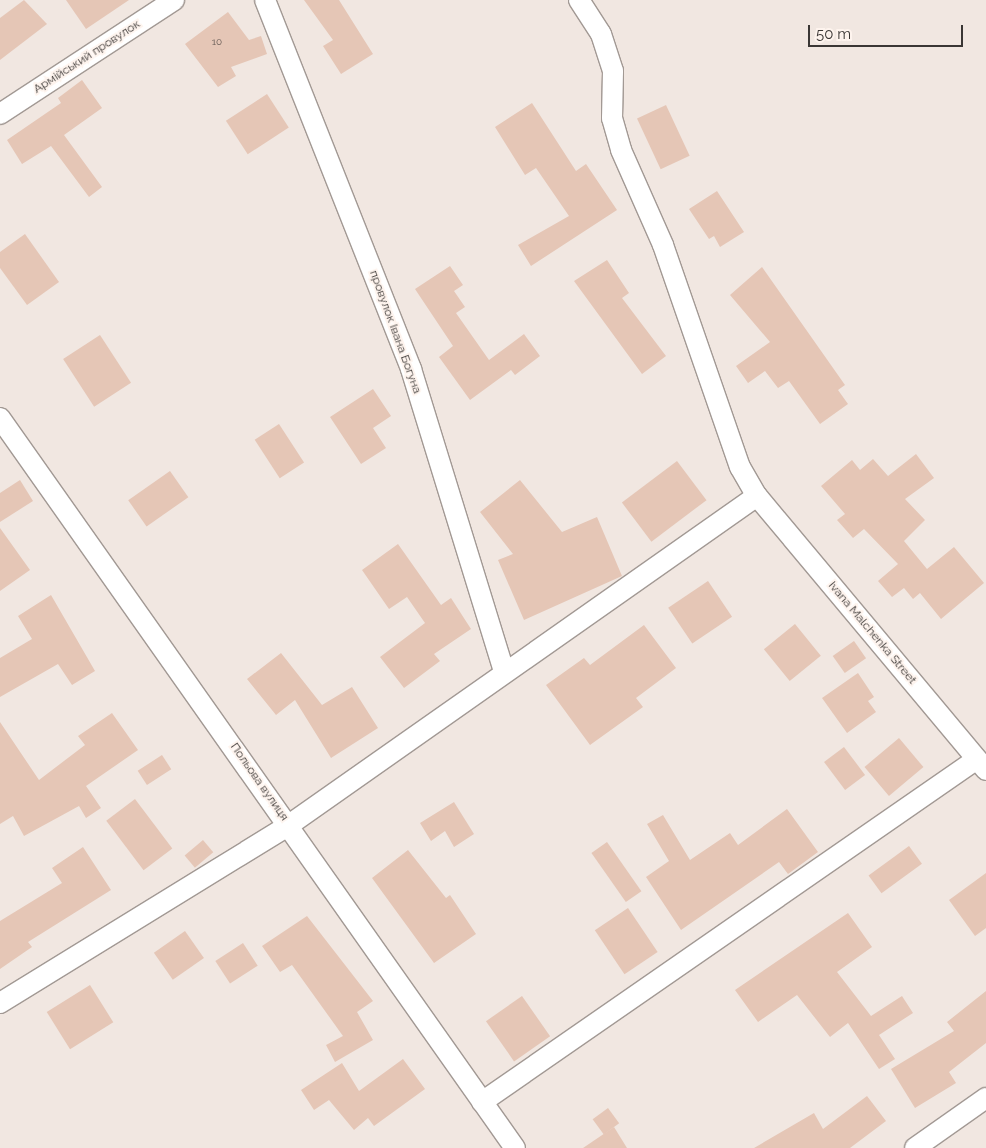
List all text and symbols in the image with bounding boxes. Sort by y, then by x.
scale bar [811,15,966,47]
street label: Армійський провулок [31,17,143,97]
text: 50 m [816,25,851,43]
house number: 10 [212,36,222,48]
street label: провулок Івана Богуна [366,268,424,396]
street label: Ivana Malchenka Street [825,579,919,687]
street label: Польова вулиця [227,740,291,824]

